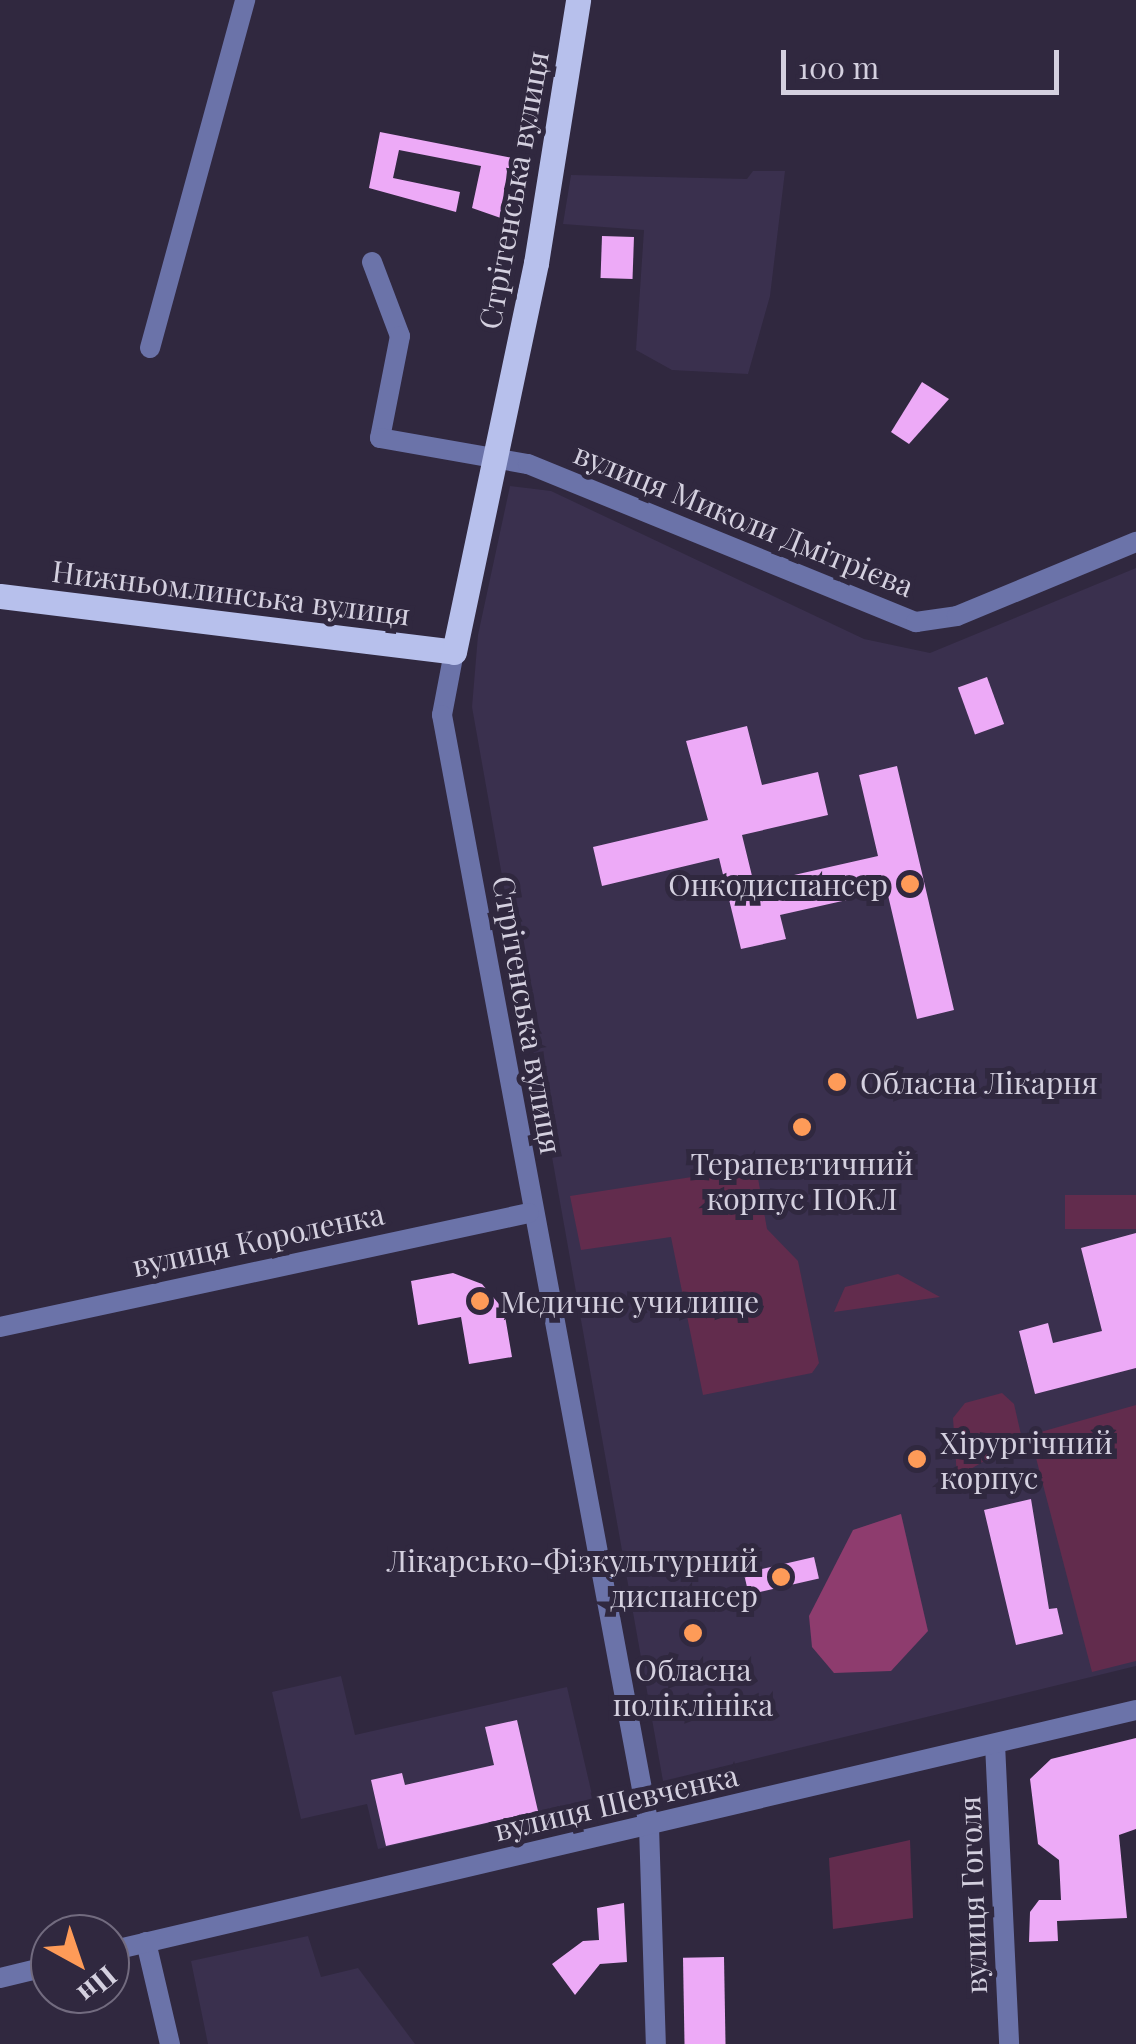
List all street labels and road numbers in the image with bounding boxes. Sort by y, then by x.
street label: Стрітенська вулиця [471,48,555,332]
street label: вулиця Миколи Дмітрієва [569,434,919,604]
street label: Нижньомлинська вулиця [50,552,412,632]
street label: Стрітенська вулиця [486,873,570,1157]
street label: вулиця Короленка [129,1195,387,1283]
street label: вулиця Шевченка [491,1756,741,1848]
street label: вулиця Гоголя [951,1795,993,1995]

